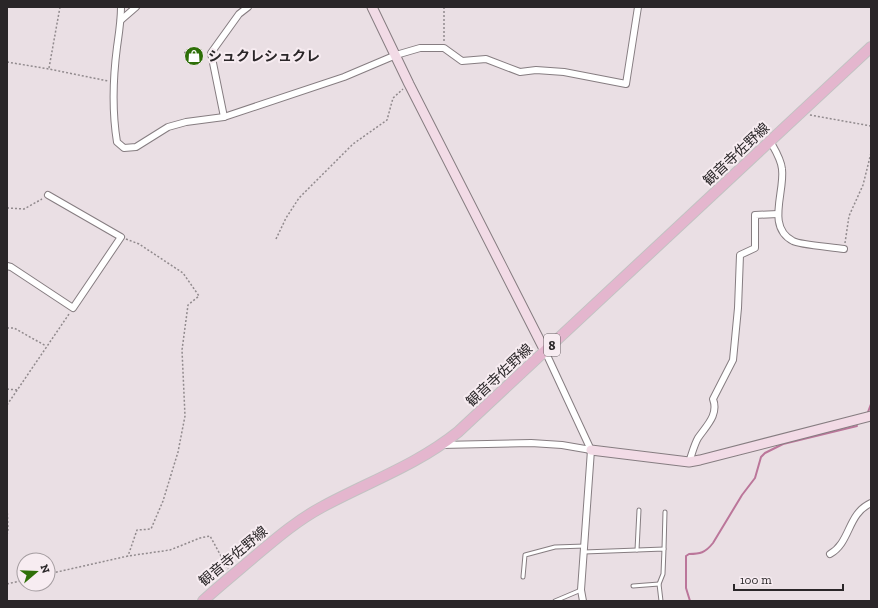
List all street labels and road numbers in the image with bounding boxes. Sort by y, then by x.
street label: 観音寺佐野線 [700,120,773,189]
road number: 8 [544,334,560,356]
street label: 観音寺佐野線 [463,341,536,410]
street label: 観音寺佐野線 [196,523,271,590]

